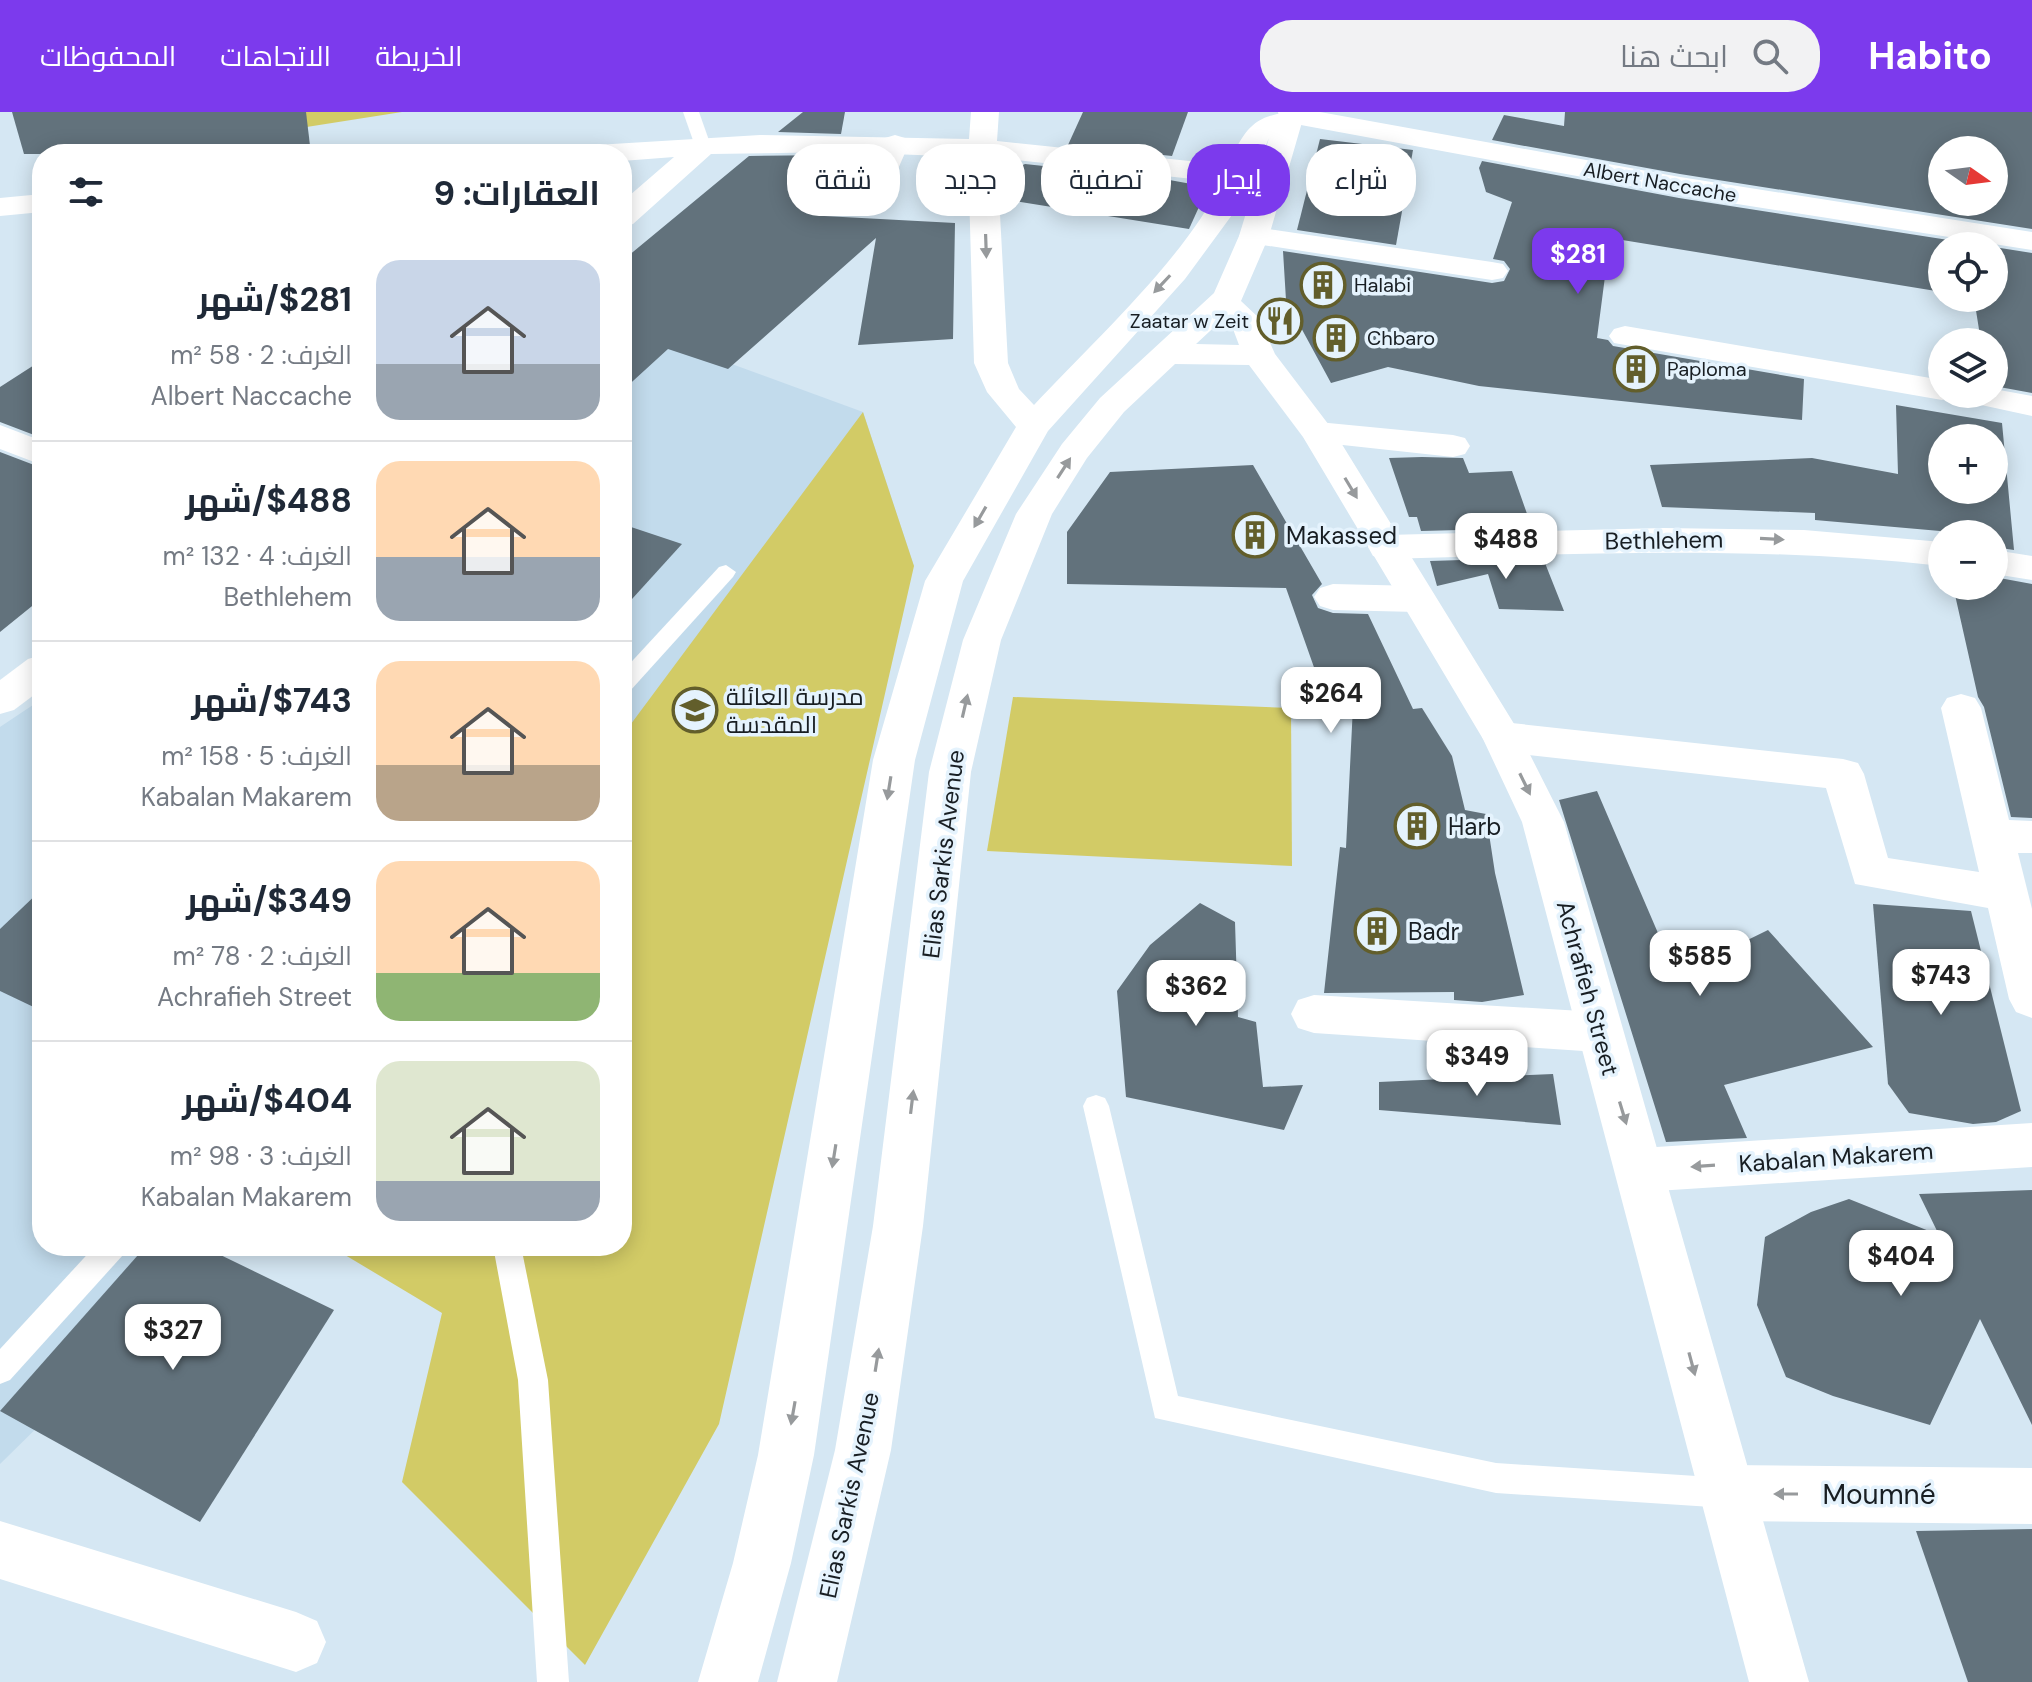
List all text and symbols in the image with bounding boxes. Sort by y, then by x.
search box [1260,20,1820,92]
text: Habito [1868,31,1992,81]
icon: search [1748,34,1792,78]
text: ابحث هنا [1620,37,1728,76]
text: المحفوظات [40,38,176,75]
text: الاتجاهات [220,38,331,75]
text: الخريطة [375,38,463,75]
north arrow [1928,136,2008,216]
map controls [1928,136,2008,600]
chip: شقة [787,144,900,216]
chip: جديد [916,144,1025,216]
chip: تصفية [1041,144,1171,216]
chip: إيجار [1187,144,1290,216]
chip: شراء [1306,144,1416,216]
street label: Albert Naccache [1581,156,1739,208]
icon: filters [64,170,108,214]
text: العقارات: 9 [433,171,600,216]
pin: $281 [1531,228,1625,296]
button: locate [1928,232,2008,312]
one-way arrow [980,234,993,259]
text: $281 [1550,237,1606,271]
building icon: Halabi [1299,261,1347,309]
place label: Halabi [1354,272,1411,298]
one-way arrow [1154,274,1172,293]
text: $281/شهر [198,277,352,322]
icon: home [440,292,536,388]
restaurant icon: Zaatar w Zeit [1256,297,1304,345]
place label: Zaatar w Zeit [1130,308,1249,334]
building icon: Chbaro [1312,314,1360,362]
place label: Chbaro [1367,325,1435,351]
button: layers [1928,328,2008,408]
text: الغرف: 2 · 58 m² [170,338,352,372]
building icon: Paploma [1612,345,1660,393]
place label: Paploma [1667,356,1747,382]
text: Albert Naccache [151,379,352,413]
button: + [1928,424,2008,504]
one-way arrow [1056,457,1071,478]
one-way arrow [1344,477,1358,499]
text: $488/شهر [185,478,352,523]
icon: home [440,493,536,589]
one-way arrow [973,506,987,528]
building icon: Makassed [1231,511,1279,559]
pin: $488 [1459,513,1553,581]
place label: Makassed [1286,520,1397,551]
button: − [1928,520,2008,600]
text: $488 [1473,522,1539,556]
street label: Bethlehem [1604,523,1724,557]
one-way arrow [1760,533,1785,546]
text: الغرف: 4 · 132 m² [163,539,352,573]
text: Bethlehem [223,580,352,614]
pin: $264 [1284,667,1378,735]
text: $264 [1299,676,1363,710]
text: $743/شهر [191,678,352,723]
place label: مدرسة العائلة المقدسة [726,681,864,740]
school or university icon: مدرسة العائلة المقدسة [671,686,719,734]
icon: home [440,693,536,789]
one-way arrow [959,693,972,718]
text: الغرف: 5 · 158 m² [161,739,352,773]
street label: Elias Sarkis Avenue [915,748,971,960]
one-way arrow [1518,773,1532,796]
one-way arrow [883,776,895,801]
text: Kabalan Makarem [141,780,352,814]
building icon: Harb [1393,802,1441,850]
place label: Harb [1448,811,1501,842]
text: $349/شهر [186,878,352,923]
icon: home [440,893,536,989]
street label: Achrafieh Street [1550,897,1626,1079]
building icon: Badr [1353,907,1401,955]
place label: Badr [1408,916,1460,947]
pin: $585 [1653,930,1747,998]
text: الغرف: 2 · 78 m² [173,939,352,973]
text: $585 [1668,939,1732,973]
pin: $743 [1894,949,1988,1017]
text: $743 [1911,958,1971,992]
pin: $362 [1149,960,1243,1028]
text: $362 [1165,969,1227,1003]
text: Achrafieh Street [157,980,352,1014]
pin: $349 [1430,1030,1524,1098]
text: $349 [1445,1039,1509,1073]
text: $404/شهر [182,1078,352,1123]
one-way arrow [906,1089,919,1114]
icon: home [440,1093,536,1189]
one-way arrow [1617,1102,1630,1126]
street label: Kabalan Makarem [1738,1135,1934,1179]
text: الغرف: 3 · 98 m² [170,1139,352,1173]
one-way arrow [827,1144,840,1169]
one-way arrow [1690,1160,1715,1173]
text: Kabalan Makarem [141,1180,352,1214]
pin: $404 [1854,1230,1948,1298]
text: $404 [1867,1239,1935,1273]
pin: $327 [126,1304,220,1372]
text: $327 [143,1313,203,1347]
one-way arrow [871,1347,884,1372]
one-way arrow [1687,1352,1699,1377]
street label: Elias Sarkis Avenue [812,1389,886,1601]
one-way arrow [787,1401,799,1426]
street label: Moumné [1822,1476,1936,1513]
one-way arrow [1773,1487,1798,1500]

